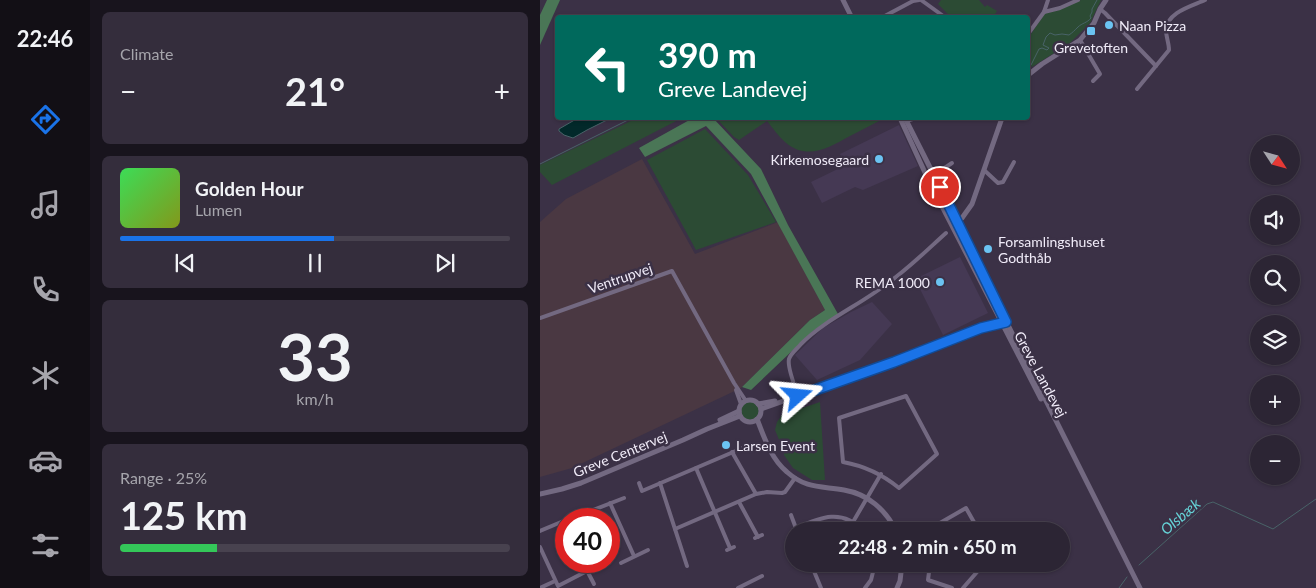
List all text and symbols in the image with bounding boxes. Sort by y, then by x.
place label: Naan Pizza [1119,17,1186,34]
marker: Naan Pizza [1103,19,1115,31]
text: 22:46 [17,25,73,52]
marker: Grevetoften [1085,25,1097,37]
text: 390 m [658,33,757,75]
icon: left [575,35,640,100]
place label: Grevetoften [1054,39,1128,56]
text: Climate [120,44,173,63]
text: 21° [285,68,345,114]
text: − [120,74,136,108]
text: + [494,74,510,108]
text: Greve Landevej [658,75,807,102]
icon: directions [28,102,63,137]
north arrow [1250,135,1300,185]
map controls [1250,135,1300,485]
place label: Kirkemosegaard [770,151,869,168]
marker: Kirkemosegaard [873,153,885,165]
pin [919,166,961,208]
icon: arrive [926,173,954,201]
text: Golden Hour [195,177,304,200]
icon: music [28,187,63,222]
button: sound [1250,195,1300,245]
text: Lumen [195,200,242,219]
place label: Forsamlingshuset Godthåb [998,233,1105,266]
marker: Forsamlingshuset Godthåb [982,243,994,255]
icon: previous [171,249,199,277]
icon: pause [301,249,329,277]
icon: next [431,249,459,277]
button: search [1250,255,1300,305]
street label: Ventrupvej [586,259,654,297]
icon: phone [28,272,63,307]
place label: REMA 1000 [855,274,930,291]
marker: REMA 1000 [934,276,946,288]
button: layers [1250,315,1300,365]
text: 33 [277,317,353,395]
street label: Greve Landevej [1011,328,1071,420]
icon: climate [28,358,63,393]
position arrow [771,369,823,421]
button: + [1250,375,1300,425]
text: km/h [296,389,334,408]
street label: Greve Centervej [571,427,669,481]
button: − [1250,435,1300,485]
place label: Larsen Event [736,437,815,454]
marker: Larsen Event [720,439,732,451]
icon: car [28,443,63,478]
text: Range · 25% [120,468,207,487]
text: 125 km [120,492,248,538]
water label: Olsbæk [1157,493,1204,538]
speed limit sign: 40 [555,508,620,573]
icon: filters [28,528,63,563]
text: 22:48 · 2 min · 650 m [838,535,1017,558]

